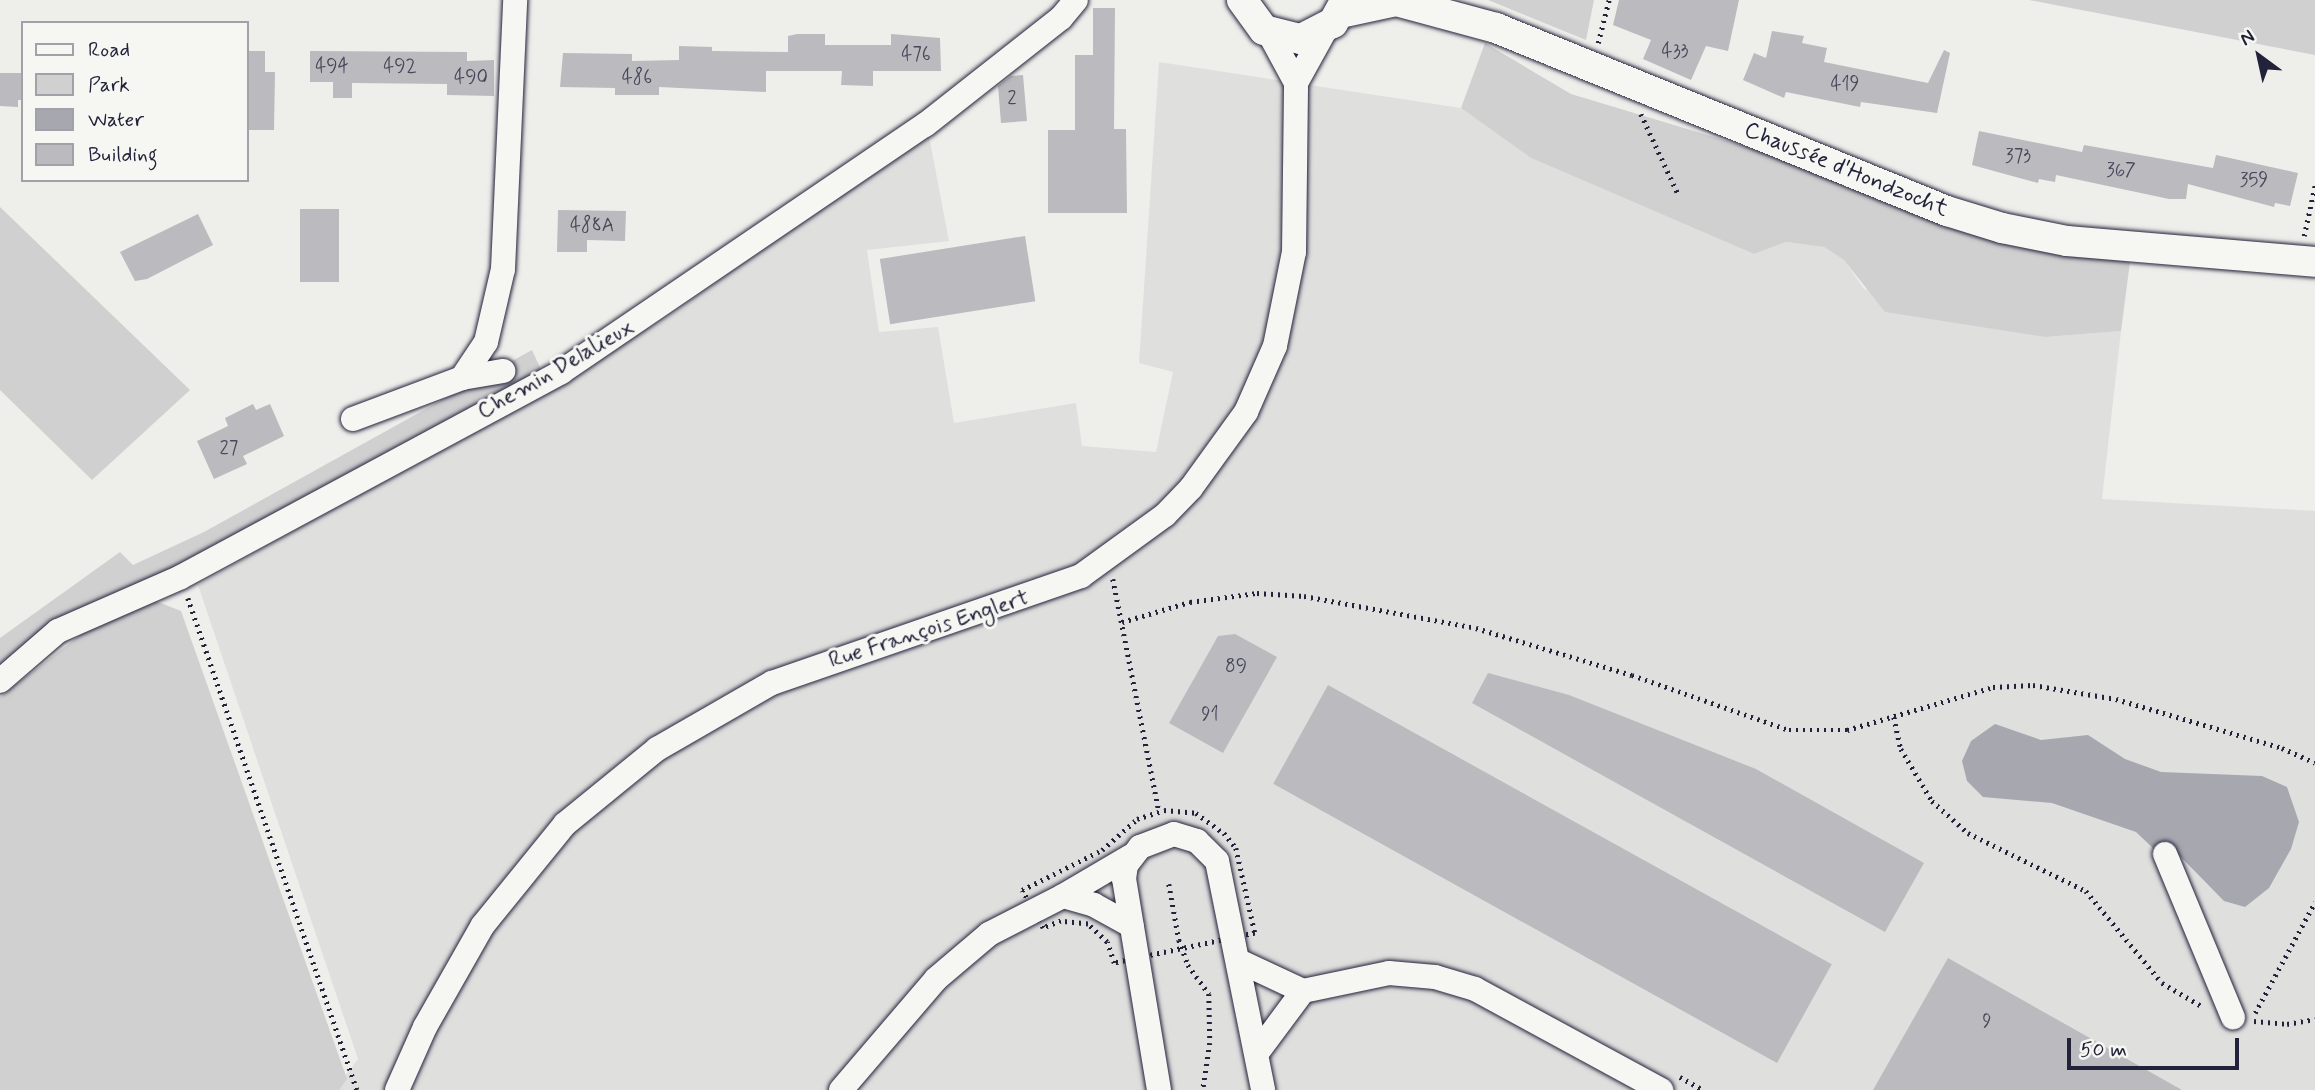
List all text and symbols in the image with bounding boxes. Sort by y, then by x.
legend [21,21,248,182]
north arrow [2224,21,2294,91]
text: N [2235,24,2259,52]
text: Road [88,36,130,64]
house number: 433 [1662,41,1688,63]
house number: 476 [901,44,931,66]
house number: 494 [315,56,349,78]
house number: 492 [383,56,417,78]
house number: 490 [454,67,488,89]
house number: 486 [622,67,652,89]
text: Park [88,71,130,99]
house number: 419 [1830,74,1860,96]
house number: 2 [1007,88,1017,110]
text: Water [88,106,144,134]
street label: Chaussée d'Hondzocht [1740,116,1952,224]
text: Building [88,141,158,169]
house number: 373 [2005,146,2031,168]
house number: 367 [2106,160,2136,182]
house number: 359 [2240,170,2268,192]
house number: 488A [570,215,614,237]
street label: Chemin Delalieux [473,314,639,426]
house number: 27 [220,438,238,460]
street label: Rue François Englert [828,586,1030,674]
house number: 89 [1225,656,1247,678]
house number: 91 [1201,704,1219,726]
house number: 9 [1982,1011,1992,1033]
scale bar [2070,1024,2242,1068]
text: 50 m [2080,1036,2127,1064]

